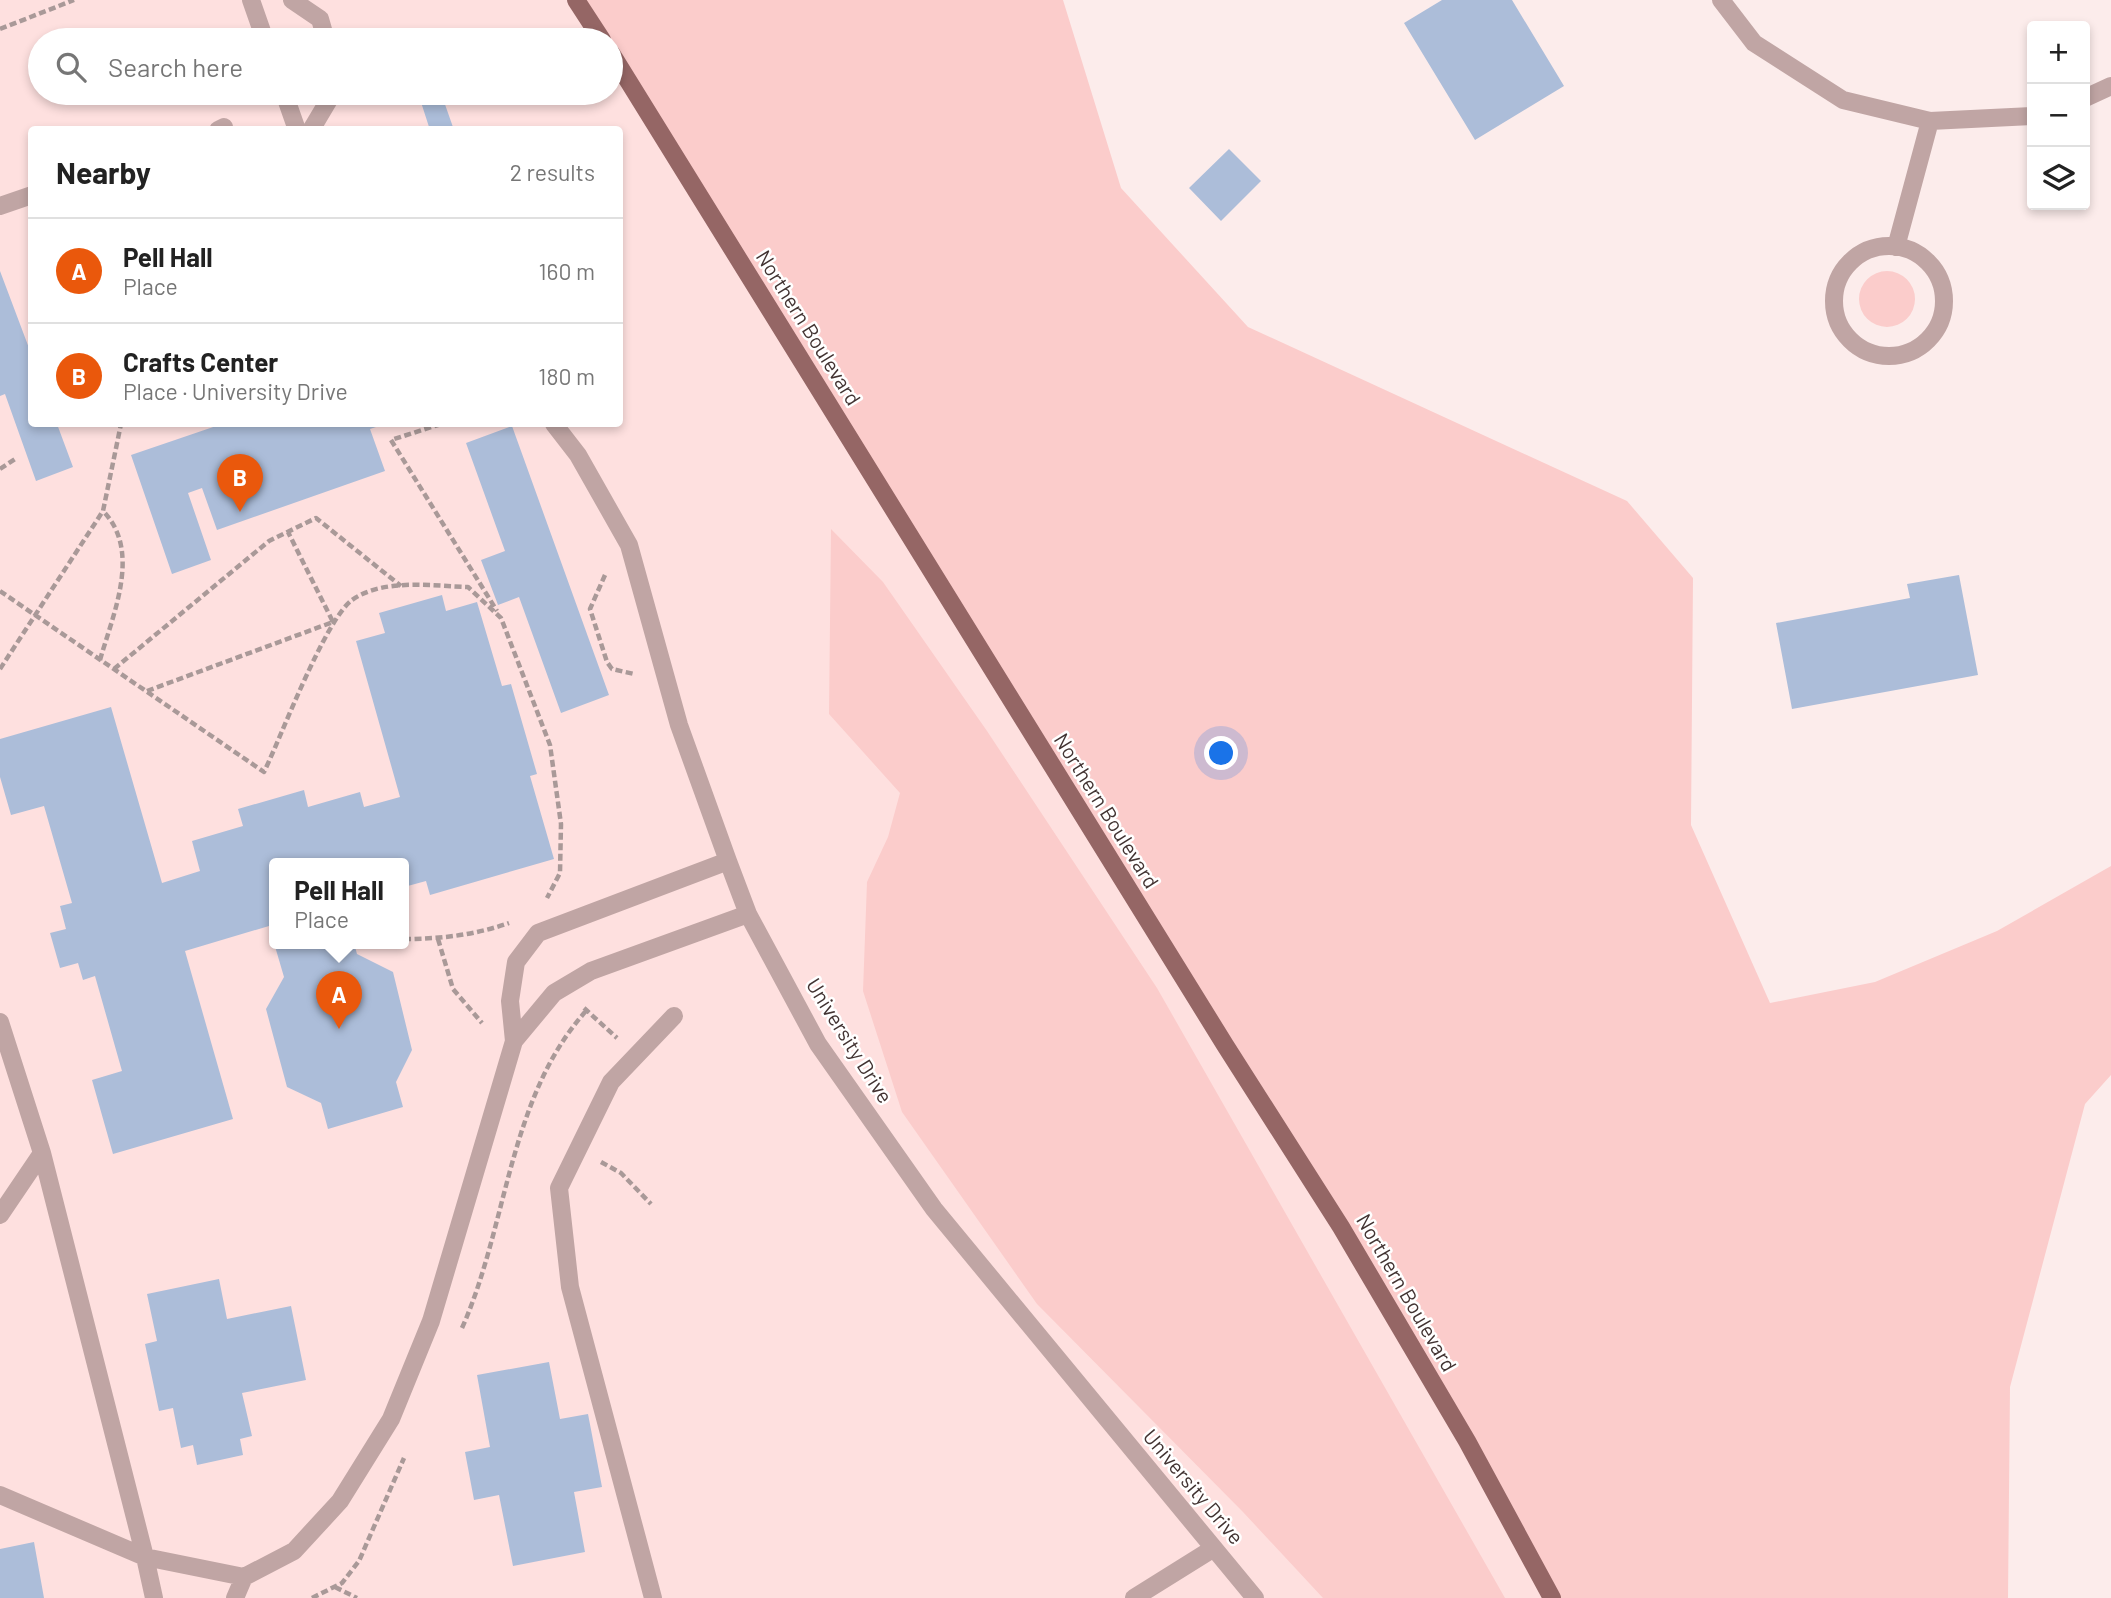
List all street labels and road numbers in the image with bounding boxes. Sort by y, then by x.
street label: Northern Boulevard [752,245,867,409]
street label: Northern Boulevard [1050,728,1165,892]
street label: University Drive [802,973,899,1107]
street label: Northern Boulevard [1352,1209,1463,1376]
street label: University Drive [1139,1423,1250,1549]

